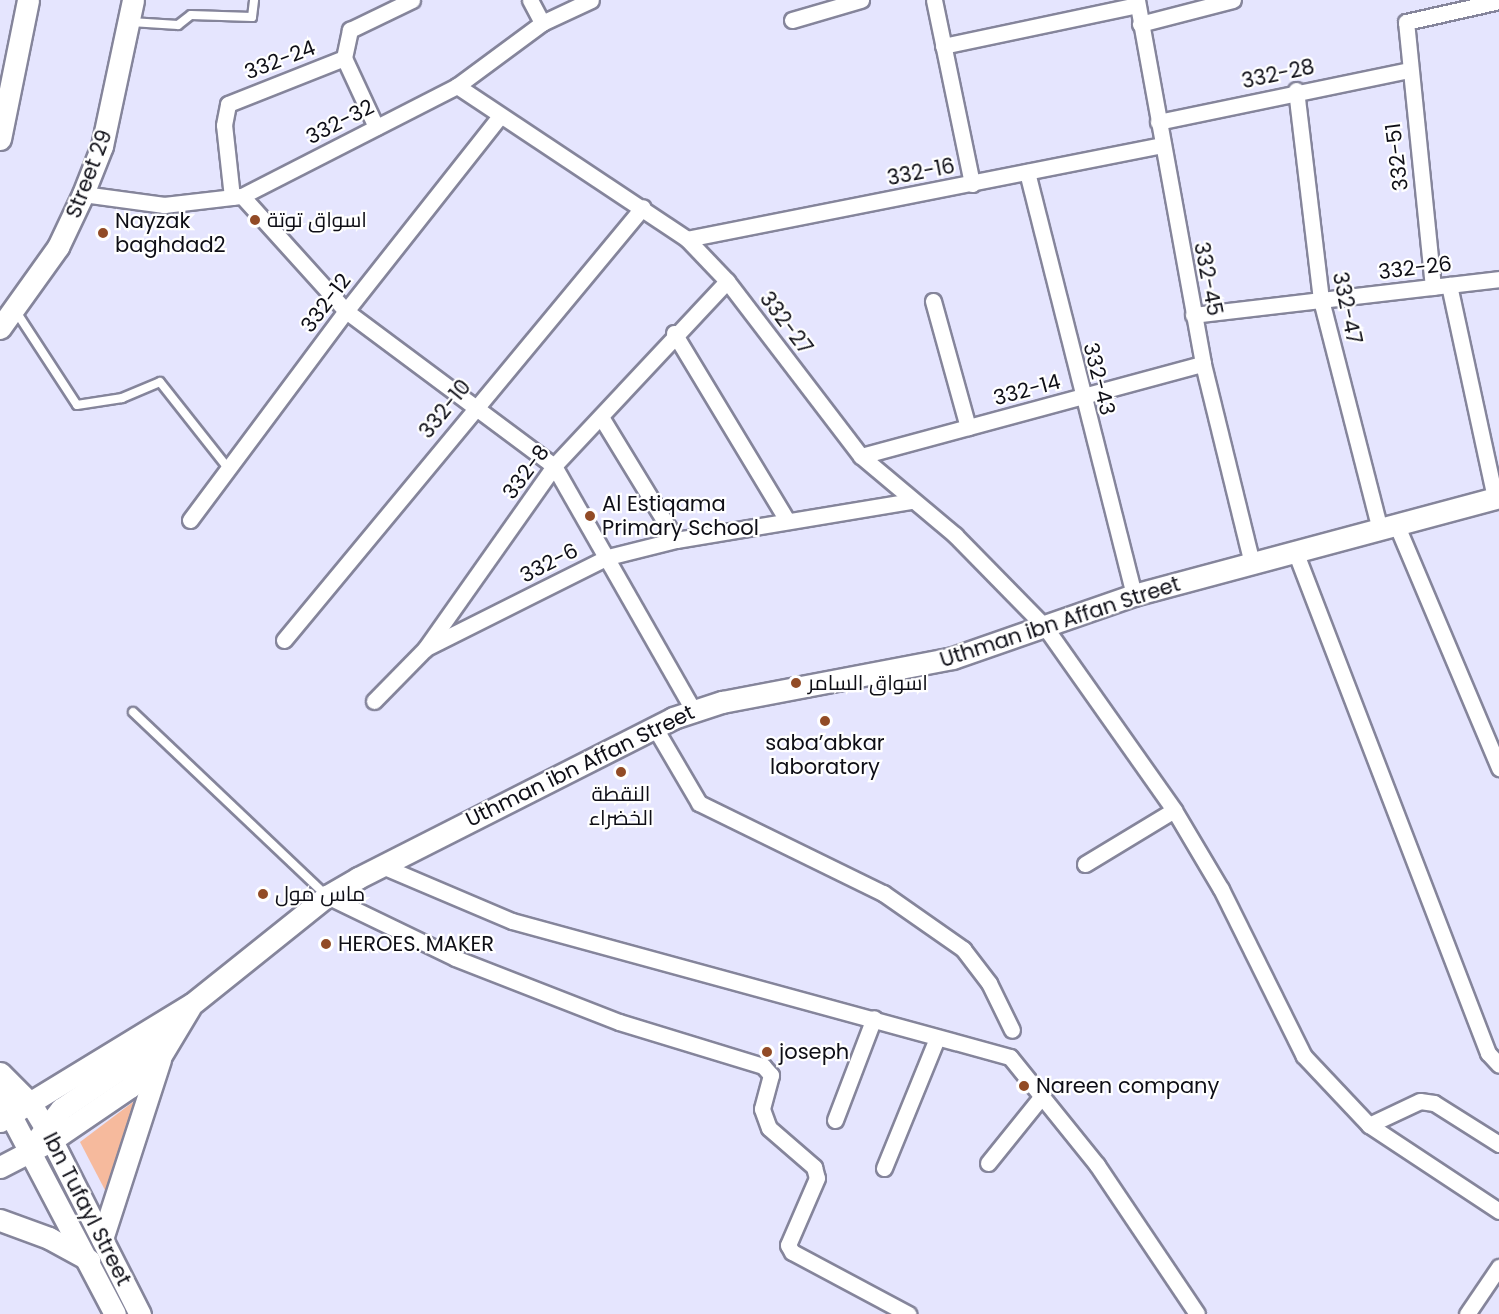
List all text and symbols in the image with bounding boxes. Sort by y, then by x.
street label: 332-24 [241,35,319,85]
street label: 332-28 [1239,54,1317,94]
street label: 332-32 [302,94,378,150]
street label: 332-51 [1380,122,1414,192]
street label: Street 29 [61,126,117,222]
street label: 332-16 [885,153,957,191]
place label: اسواق توتة [267,207,367,233]
place label: Nayzak baghdad2 [115,208,226,258]
marker: اسواق توتة [248,213,262,227]
marker: Nayzak baghdad2 [96,226,110,240]
street label: 332-45 [1188,240,1228,318]
street label: 332-26 [1377,251,1453,285]
street label: 332-12 [296,269,356,337]
street label: 332-47 [1327,270,1367,346]
street label: 332-27 [754,287,818,359]
street label: 332-43 [1078,340,1120,418]
street label: 332-14 [991,369,1063,411]
street label: 332-10 [414,375,476,443]
street label: 332-8 [497,440,555,504]
place label: Al Estiqama Primary School [602,491,759,541]
marker: Al Estiqama Primary School [583,509,597,523]
street label: 332-6 [516,538,582,588]
street label: Uthman ibn Affan Street [937,571,1183,673]
place label: اسواق السامر [808,670,928,696]
marker: اسواق السامر [789,676,803,690]
street label: Uthman ibn Affan Street [462,700,698,832]
marker: saba’abkar laboratory [818,714,832,728]
place label: saba’abkar laboratory [765,730,885,780]
marker: النقطة الخضراء [614,765,628,779]
place label: النقطة الخضراء [589,781,653,831]
place label: ماس مول [275,881,365,907]
marker: ماس مول [256,887,270,901]
place label: HEROES. MAKER [338,931,494,957]
marker: HEROES. MAKER [319,937,333,951]
place label: joseph [779,1039,849,1065]
marker: joseph [760,1045,774,1059]
place label: Nareen company [1036,1073,1219,1099]
marker: Nareen company [1017,1079,1031,1093]
street label: Ibn Tufayl Street [38,1128,136,1290]

